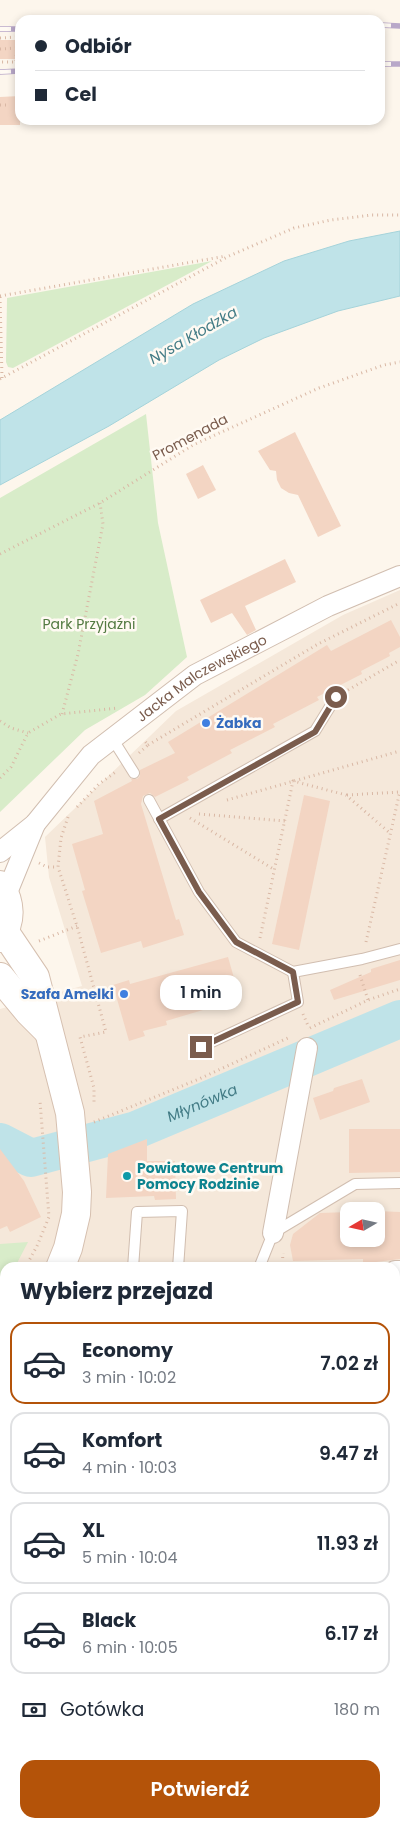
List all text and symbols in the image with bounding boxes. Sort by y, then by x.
text: Odbiór [65,33,132,60]
text: Cel [65,81,97,108]
water label: Nysa Kłodzka [145,301,241,369]
street label: Promenada [149,409,231,465]
park label: Park Przyjaźni [42,614,136,634]
street label: Jacka Malczewskiego [132,629,270,726]
route start [325,686,347,708]
place label: Żabka [216,713,262,733]
marker: Żabka [200,717,212,729]
callout: 1 min [160,974,242,1010]
text: 1 min [180,981,222,1004]
place label: Szafa Amelki [21,984,114,1004]
marker: Szafa Amelki [118,988,130,1000]
route end [190,1036,212,1058]
water label: Młynówka [163,1078,240,1126]
place label: Powiatowe Centrum Pomocy Rodzinie [137,1158,284,1194]
marker: Powiatowe Centrum Pomocy Rodzinie [121,1170,133,1182]
north arrow [340,1202,385,1248]
map controls [340,1202,385,1247]
text: Wybierz przejazd [20,1276,213,1307]
text: Economy [82,1337,173,1364]
icon: car [22,1341,67,1386]
text: 7.02 zł [320,1350,378,1377]
text: 3 min · 10:02 [82,1366,176,1389]
text: Komfort [82,1427,162,1454]
icon: car [22,1431,67,1476]
text: 9.47 zł [319,1440,378,1467]
text: 4 min · 10:03 [82,1456,177,1479]
text: XL [82,1517,105,1544]
icon: car [22,1521,67,1566]
text: 11.93 zł [317,1530,378,1557]
text: 5 min · 10:04 [82,1546,178,1569]
text: Black [82,1607,136,1634]
icon: car [22,1611,67,1656]
text: 6.17 zł [324,1620,378,1647]
text: 6 min · 10:05 [82,1636,178,1659]
icon: cash [20,1696,48,1724]
text: Gotówka [60,1696,144,1723]
text: 180 m [334,1698,380,1721]
button: Potwierdź [20,1760,380,1818]

